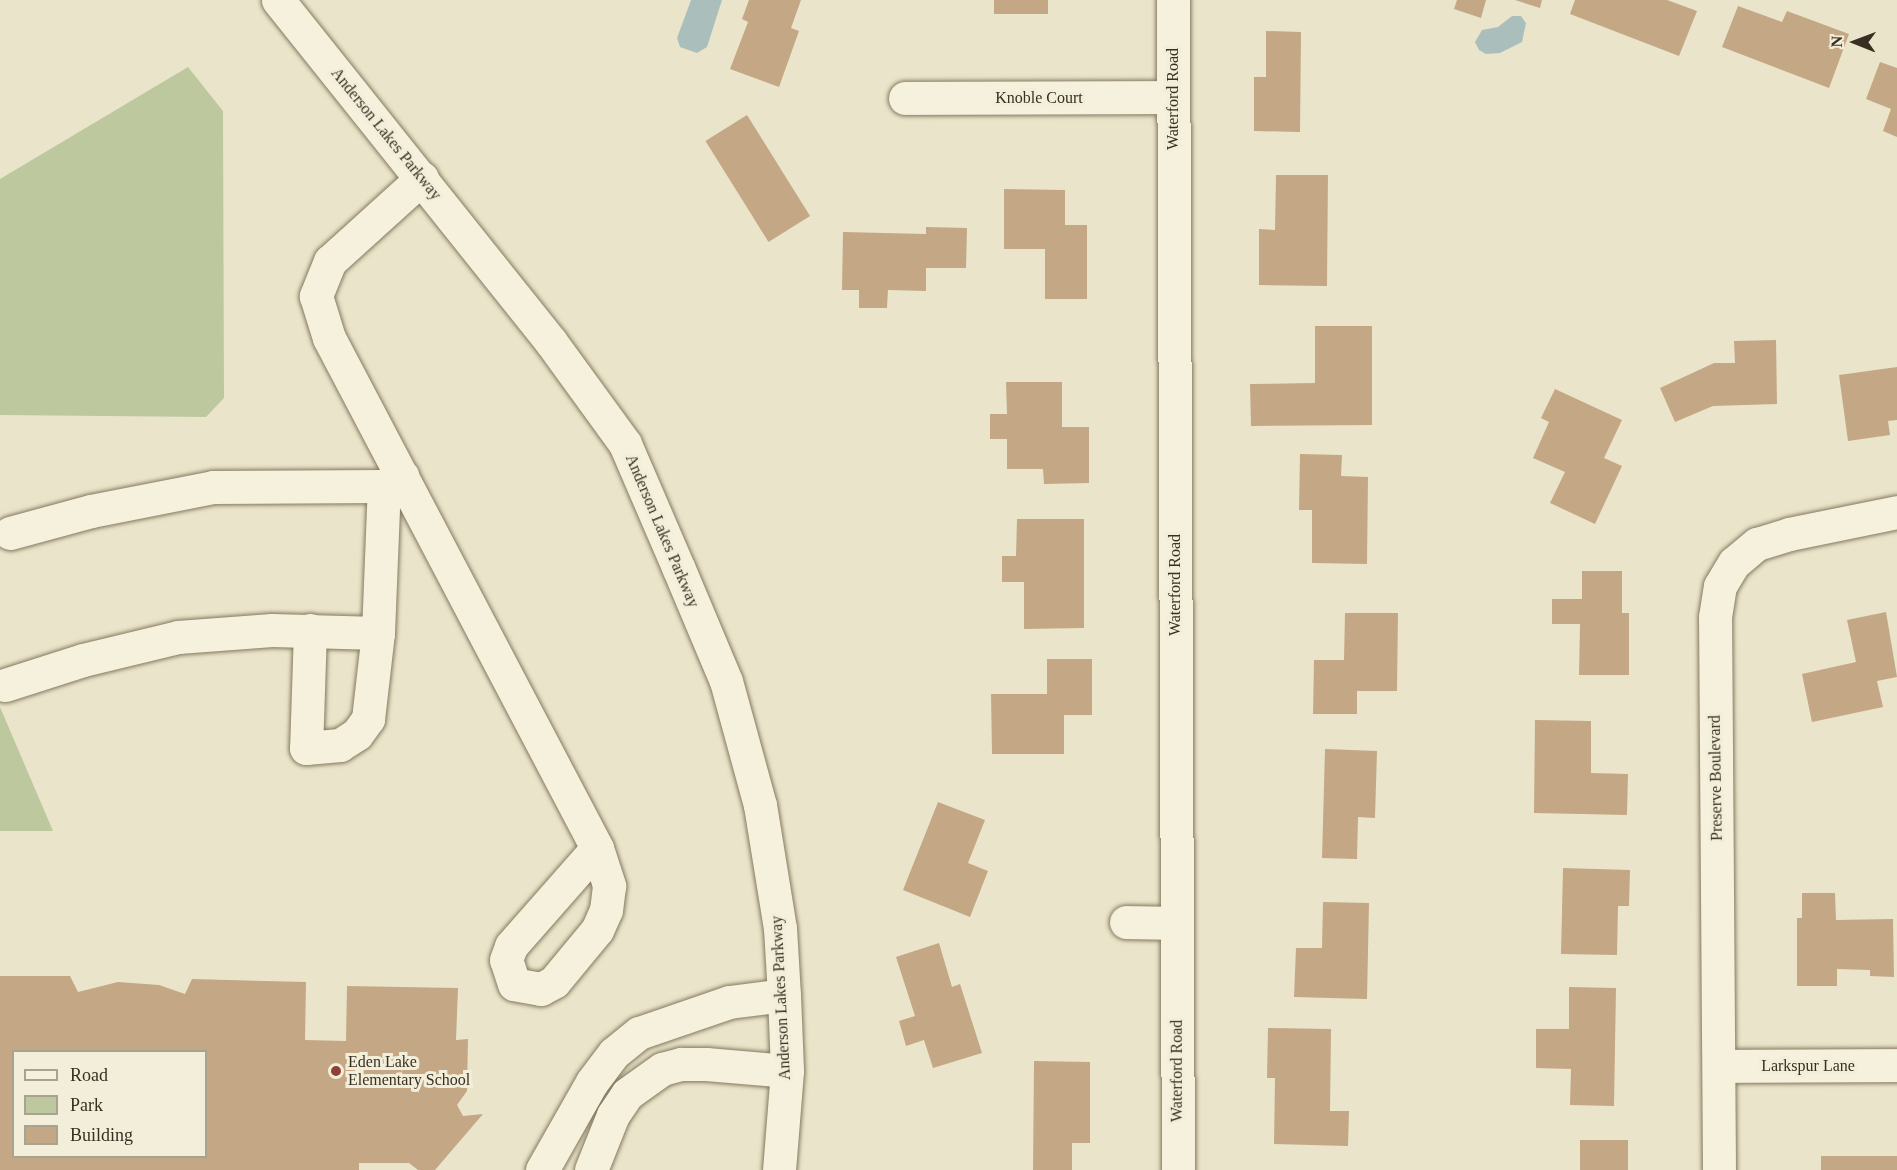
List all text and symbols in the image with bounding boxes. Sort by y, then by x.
north arrow [1825,12,1885,72]
text: N [1828,36,1845,48]
street label: Waterford Road [1163,48,1183,150]
street label: Anderson Lakes Parkway [327,64,445,204]
street label: Knoble Court [995,88,1083,108]
street label: Anderson Lakes Parkway [621,452,703,610]
street label: Waterford Road [1165,534,1185,636]
street label: Preserve Boulevard [1705,715,1727,841]
street label: Anderson Lakes Parkway [767,915,795,1081]
street label: Waterford Road [1167,1020,1187,1122]
legend [12,1050,207,1158]
place label: Eden Lake Elementary School [348,1052,470,1090]
street label: Larkspur Lane [1761,1056,1855,1076]
marker: Eden Lake Elementary School [329,1064,343,1078]
text: Road [70,1065,108,1085]
text: Park [70,1095,103,1115]
text: Building [70,1125,133,1145]

